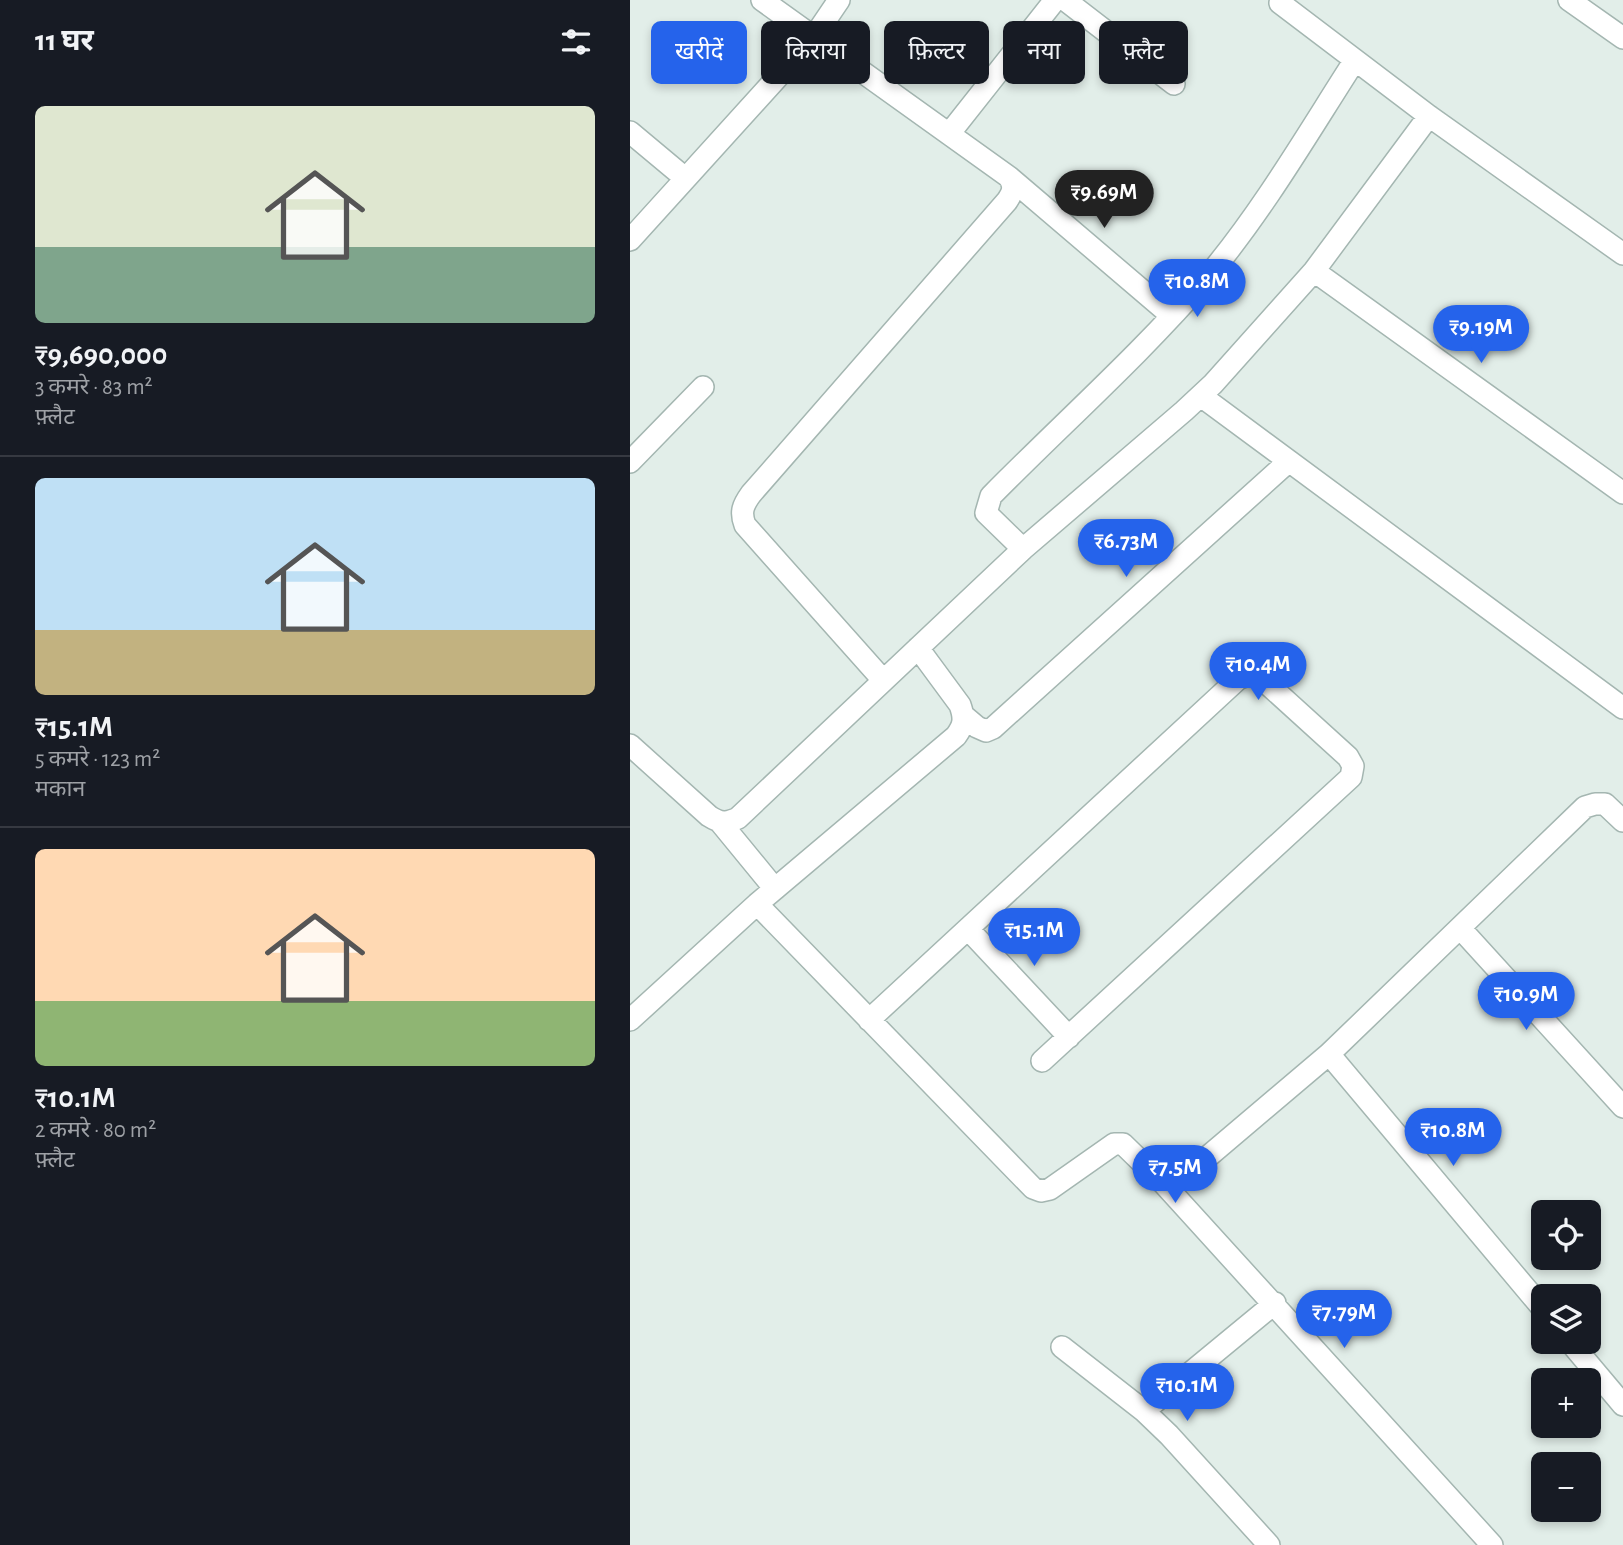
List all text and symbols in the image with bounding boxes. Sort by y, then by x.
chip: खरीदें [651,21,747,84]
chip: किराया [761,21,870,84]
chip: फ़िल्टर [884,21,989,84]
chip: नया [1003,21,1085,84]
chip: फ़्लैट [1099,21,1188,84]
icon: filters [557,23,595,61]
text: 11 घर [35,26,94,56]
icon: home [252,152,378,278]
pin: ₹9.69M [1047,170,1161,230]
text: ₹9.69M [1071,181,1137,204]
pin: ₹10.8M [1140,260,1254,319]
text: ₹10.8M [1165,270,1229,293]
pin: ₹9.19M [1424,306,1538,365]
text: ₹9.19M [1449,316,1513,339]
text: ₹9,690,000 [35,340,167,370]
text: 3 कमरे · 83 m² [35,376,153,399]
text: फ़्लैट [35,406,75,429]
pin: ₹6.73M [1069,520,1183,579]
icon: home [252,524,378,650]
text: ₹6.73M [1094,530,1158,553]
pin: ₹10.4M [1201,642,1315,702]
text: ₹10.4M [1225,653,1291,676]
text: ₹15.1M [35,712,113,742]
text: 5 कमरे · 123 m² [35,748,160,771]
text: मकान [35,778,85,801]
icon: home [252,895,378,1021]
pin: ₹15.1M [977,908,1091,968]
text: ₹15.1M [1004,919,1064,942]
pin: ₹10.9M [1469,972,1583,1032]
text: ₹10.9M [1494,983,1558,1006]
text: ₹10.1M [35,1083,116,1113]
pin: ₹10.8M [1396,1108,1510,1168]
text: 2 कमरे · 80 m² [35,1119,156,1142]
text: ₹10.8M [1421,1119,1485,1142]
pin: ₹7.5M [1126,1146,1224,1205]
text: फ़्लैट [35,1149,75,1172]
text: ₹7.5M [1148,1156,1202,1179]
map controls [1531,1200,1601,1522]
button: locate [1531,1200,1601,1270]
button: layers [1531,1284,1601,1354]
pin: ₹7.79M [1287,1290,1401,1350]
text: ₹7.79M [1312,1301,1376,1324]
pin: ₹10.1M [1130,1364,1244,1423]
button: + [1531,1368,1601,1438]
text: ₹10.1M [1156,1374,1218,1397]
button: − [1531,1452,1601,1522]

